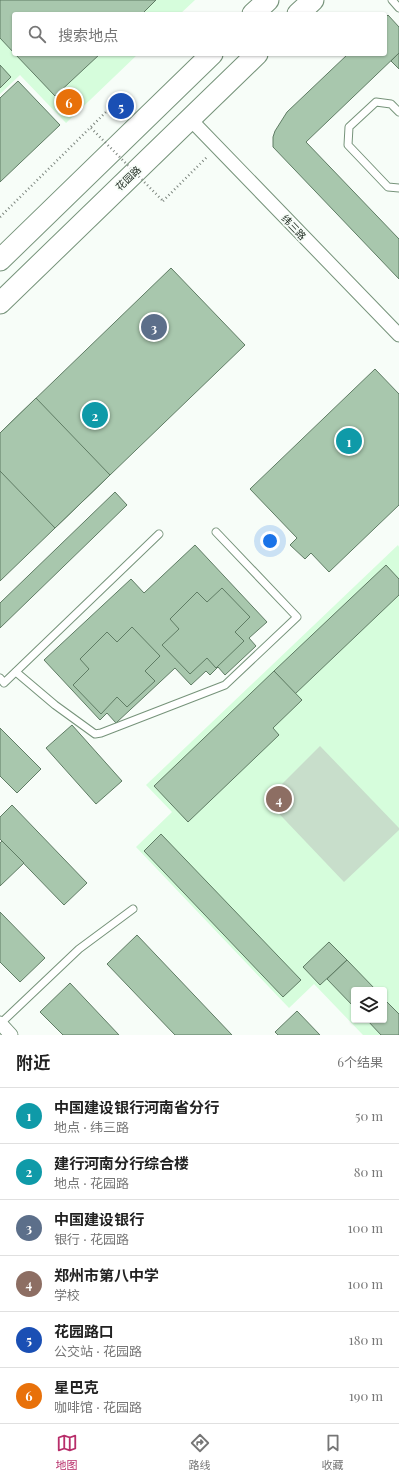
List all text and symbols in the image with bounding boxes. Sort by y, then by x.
search box [12,12,387,56]
icon: search [26,23,48,45]
text: 搜索地点 [58,25,118,45]
pin: 6 [56,87,82,117]
pin: 5 [108,91,134,121]
street label: 花园路 [112,163,144,193]
street label: 纬三路 [279,211,309,243]
pin: 3 [141,312,167,342]
pin: 2 [82,400,108,430]
pin: 1 [336,426,362,456]
your location [260,531,280,551]
pin: 4 [266,784,292,814]
map controls [351,987,387,1023]
button: layers [351,987,387,1023]
text: 附近 [16,1051,50,1073]
text: 6个结果 [337,1053,383,1070]
text: 中国建设银行河南省分行 [54,1097,219,1117]
text: 1 [27,1107,31,1124]
text: 50 m [355,1107,383,1124]
text: 地点 · 纬三路 [54,1118,129,1135]
text: 建行河南分行综合楼 [54,1153,189,1173]
text: 2 [26,1163,32,1180]
text: 80 m [354,1163,383,1180]
text: 地点 · 花园路 [54,1174,129,1191]
text: 中国建设银行 [54,1209,144,1229]
text: 3 [26,1219,32,1236]
text: 100 m [348,1219,383,1236]
text: 银行 · 花园路 [54,1230,129,1247]
text: 郑州市第八中学 [54,1265,159,1285]
text: 4 [26,1275,32,1292]
text: 100 m [348,1275,383,1292]
text: 学校 [54,1286,80,1303]
text: 花园路口 [54,1321,114,1341]
text: 5 [26,1331,32,1348]
text: 180 m [349,1331,383,1348]
text: 公交站 · 花园路 [54,1342,142,1359]
text: 星巴克 [54,1377,99,1397]
text: 6 [25,1387,33,1404]
text: 190 m [349,1387,383,1404]
text: 咖啡馆 · 花园路 [54,1398,142,1415]
tab: 地图 [56,1432,78,1472]
tab: 路线 [189,1432,211,1472]
tab: 收藏 [322,1432,344,1472]

